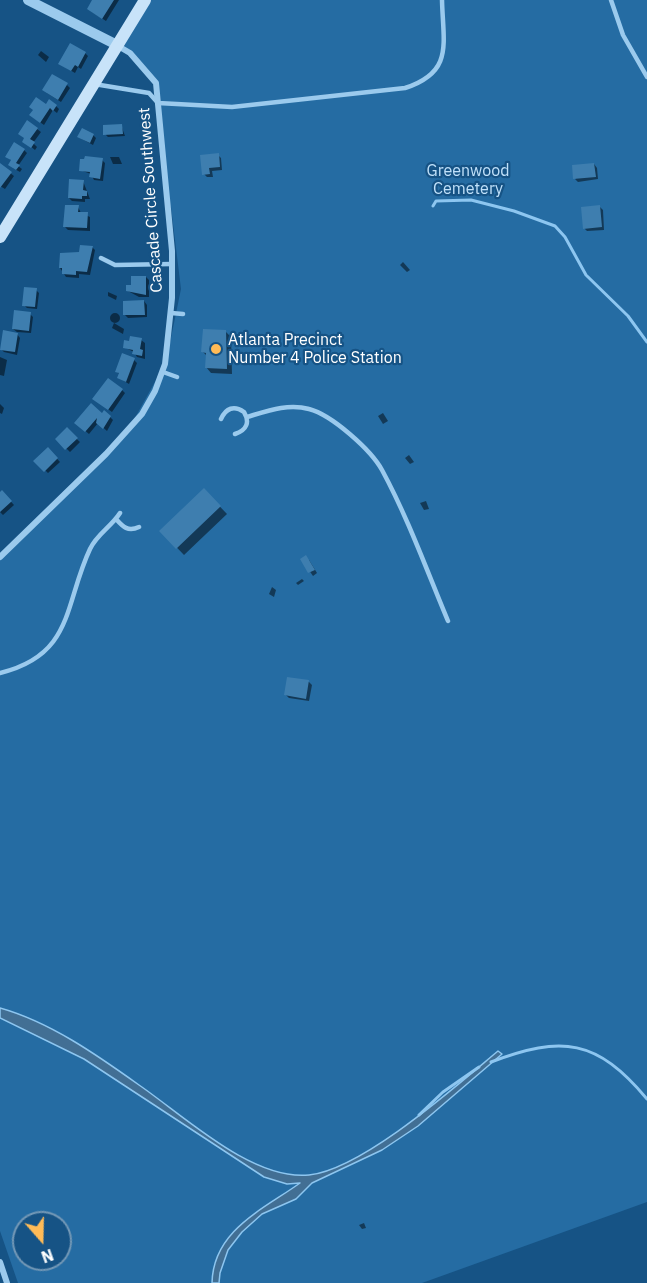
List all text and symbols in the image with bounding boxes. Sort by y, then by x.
street label: Cascade Circle Southwest [135,107,167,293]
park label: Greenwood Cemetery [427,161,509,199]
place label: Atlanta Precinct Number 4 Police Station [228,330,402,368]
marker: Atlanta Precinct Number 4 Police Station [209,342,223,356]
north arrow [12,1211,72,1271]
text: N [39,1245,56,1267]

